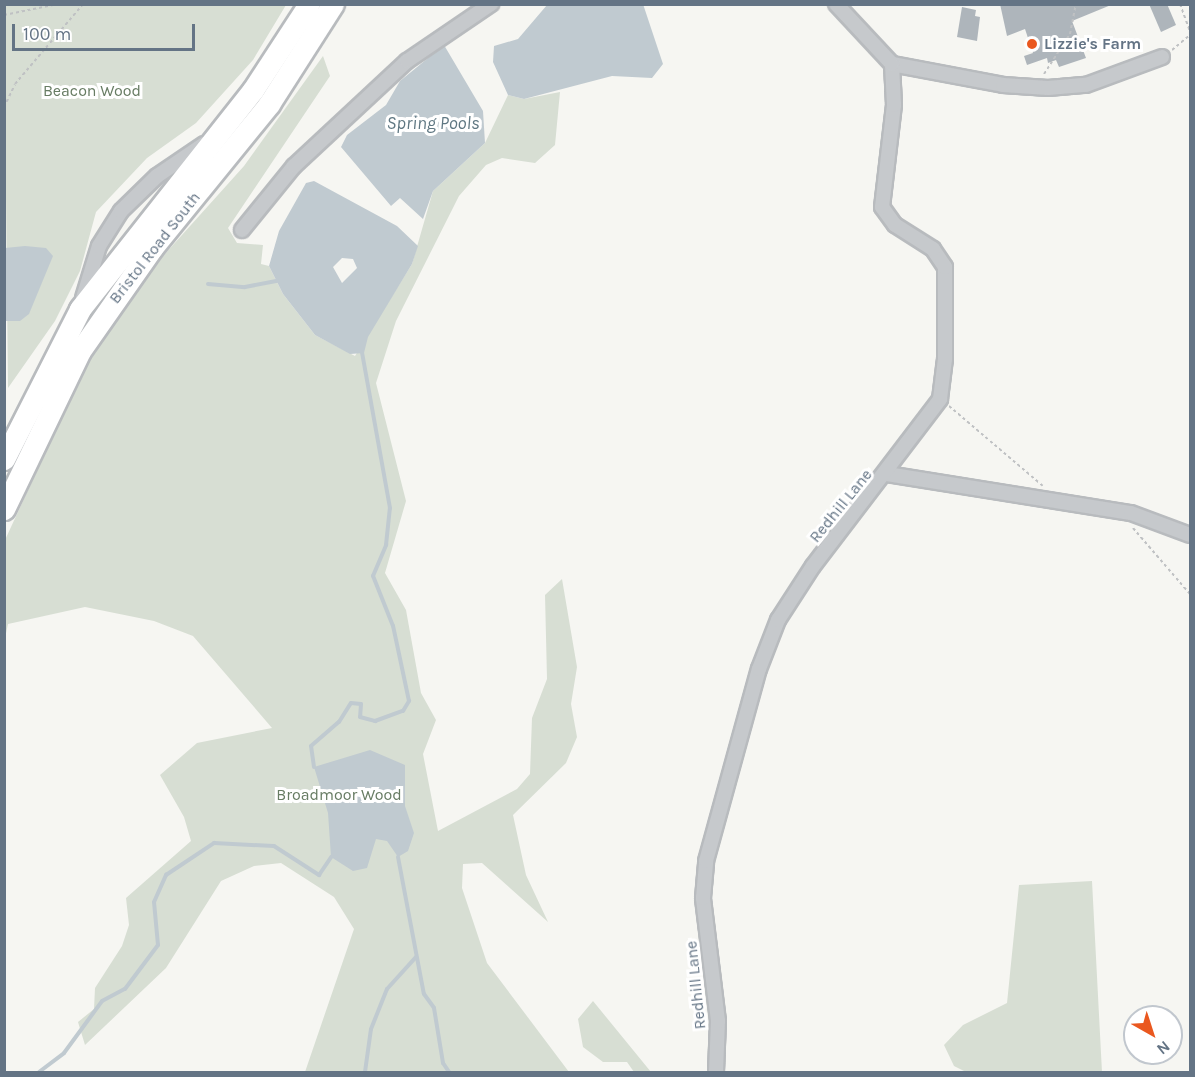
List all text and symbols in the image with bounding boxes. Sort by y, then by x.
scale bar [15,12,198,50]
text: 100 m [23,23,71,45]
place label: Lizzie's Farm [1044,34,1141,54]
marker: Lizzie's Farm [1025,37,1039,51]
park label: Beacon Wood [43,81,141,101]
water label: Spring Pools [387,112,479,134]
street label: Bristol Road South [105,188,205,308]
street label: Redhill Lane [806,465,876,547]
park label: Broadmoor Wood [276,785,402,805]
street label: Redhill Lane [682,940,710,1030]
north arrow [1123,1005,1183,1065]
text: N [1153,1037,1174,1059]

